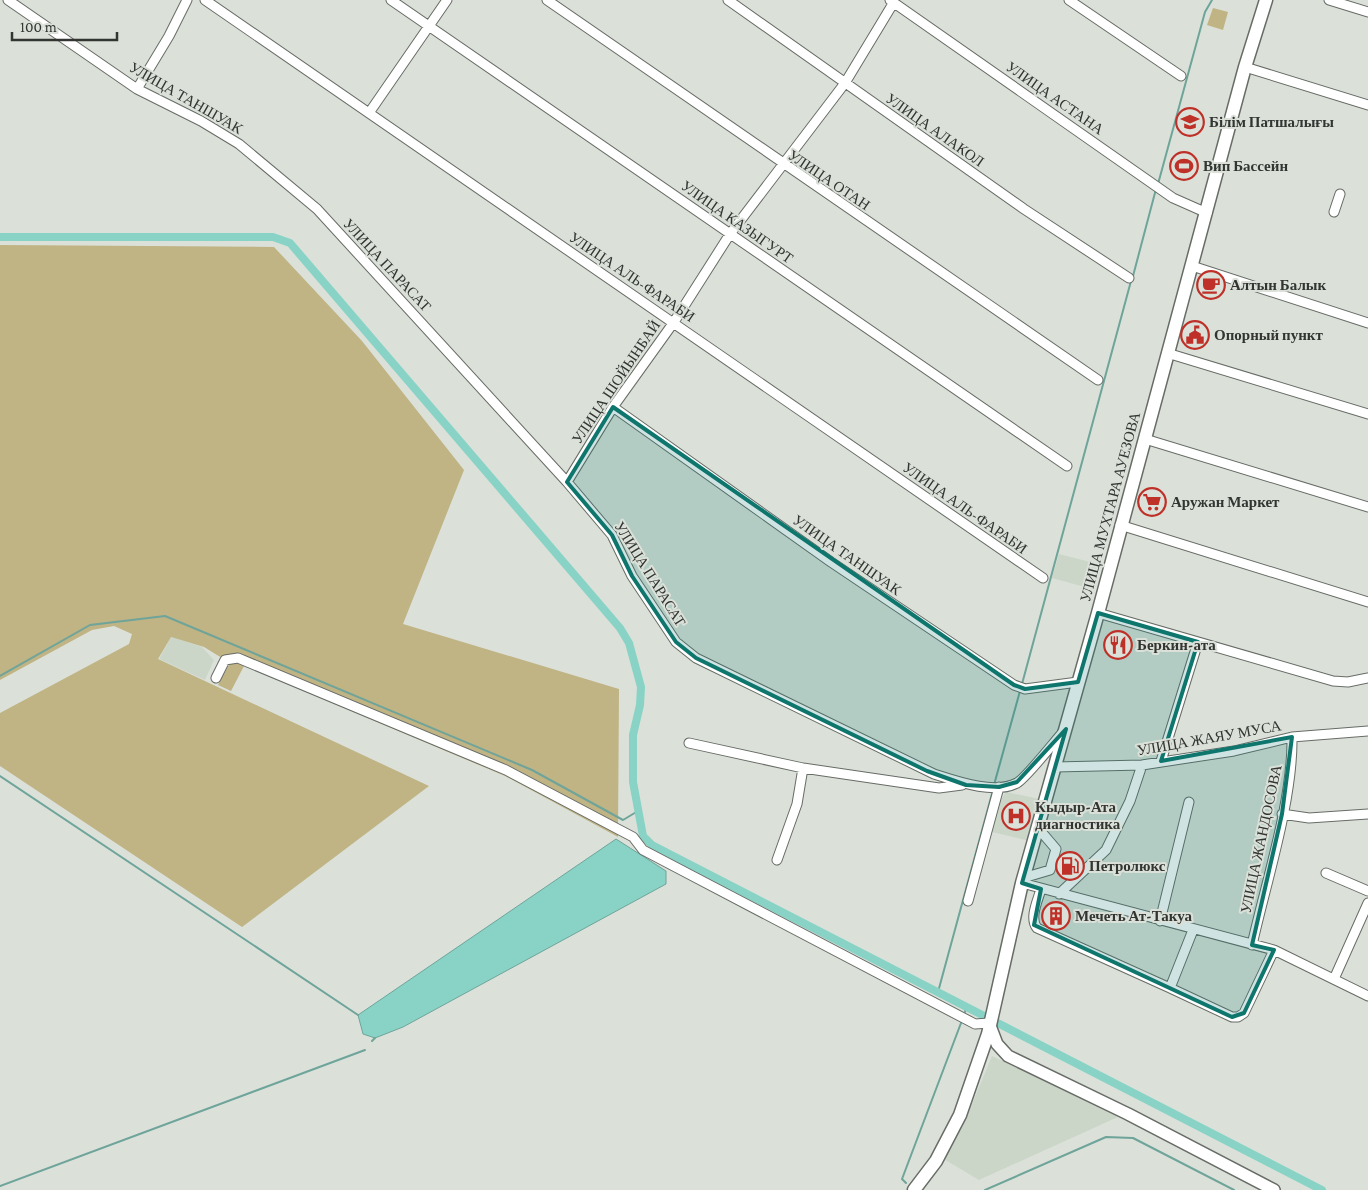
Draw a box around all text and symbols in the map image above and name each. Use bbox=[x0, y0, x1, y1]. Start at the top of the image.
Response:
scale bar bbox=[12, 10, 118, 42]
text: 100 m bbox=[20, 19, 57, 35]
street label: УЛИЦА АСТАНА bbox=[1003, 58, 1107, 138]
street label: УЛИЦА ТАНШУАК bbox=[126, 59, 246, 137]
street label: УЛИЦА АЛАКОЛ bbox=[883, 90, 987, 170]
school or university icon: Білім Патшалығы bbox=[1175, 107, 1205, 137]
place label: Білім Патшалығы bbox=[1209, 114, 1334, 130]
street label: УЛИЦА ОТАН bbox=[785, 147, 873, 213]
sports icon: Вип Бассейн bbox=[1169, 151, 1199, 181]
place label: Вип Бассейн bbox=[1203, 158, 1288, 174]
street label: УЛИЦА КАЗЫГУРТ bbox=[678, 177, 796, 267]
street label: УЛИЦА ПАРАСАТ bbox=[340, 215, 434, 315]
street label: УЛИЦА АЛЬ-ФАРАБИ bbox=[566, 229, 698, 325]
cafe icon: Алтын Балык bbox=[1196, 270, 1226, 300]
place label: Алтын Балык bbox=[1230, 277, 1327, 293]
street label: УЛИЦА ШОЙЫНБАЙ bbox=[569, 317, 663, 447]
public building icon: Опорный пункт bbox=[1180, 320, 1210, 350]
place label: Опорный пункт bbox=[1214, 327, 1323, 343]
street label: УЛИЦА МУХТАРА АУЕЗОВА bbox=[1077, 410, 1143, 604]
street label: УЛИЦА АЛЬ-ФАРАБИ bbox=[900, 459, 1030, 557]
supermarket icon: Аружан Маркет bbox=[1137, 487, 1167, 517]
place label: Аружан Маркет bbox=[1171, 494, 1280, 510]
street label: УЛИЦА ТАНШУАК bbox=[790, 512, 905, 599]
street label: УЛИЦА ПАРАСАТ bbox=[611, 519, 689, 629]
restaurant icon: Беркин-ата bbox=[1103, 630, 1133, 660]
place label: Беркин-ата bbox=[1137, 637, 1216, 653]
street label: УЛИЦА ЖАЯУ МУСА bbox=[1136, 717, 1283, 759]
street label: УЛИЦА ЖАНДОСОВА bbox=[1237, 763, 1285, 915]
place label: Кыдыр-Ата диагностика bbox=[1035, 799, 1121, 832]
hospital icon: Кыдыр-Ата диагностика bbox=[1001, 801, 1031, 831]
fuel station icon: Петролюкс bbox=[1055, 851, 1085, 881]
place label: Петролюкс bbox=[1089, 858, 1166, 874]
building icon: Мечеть Ат-Такуа bbox=[1041, 901, 1071, 931]
place label: Мечеть Ат-Такуа bbox=[1075, 908, 1193, 924]

